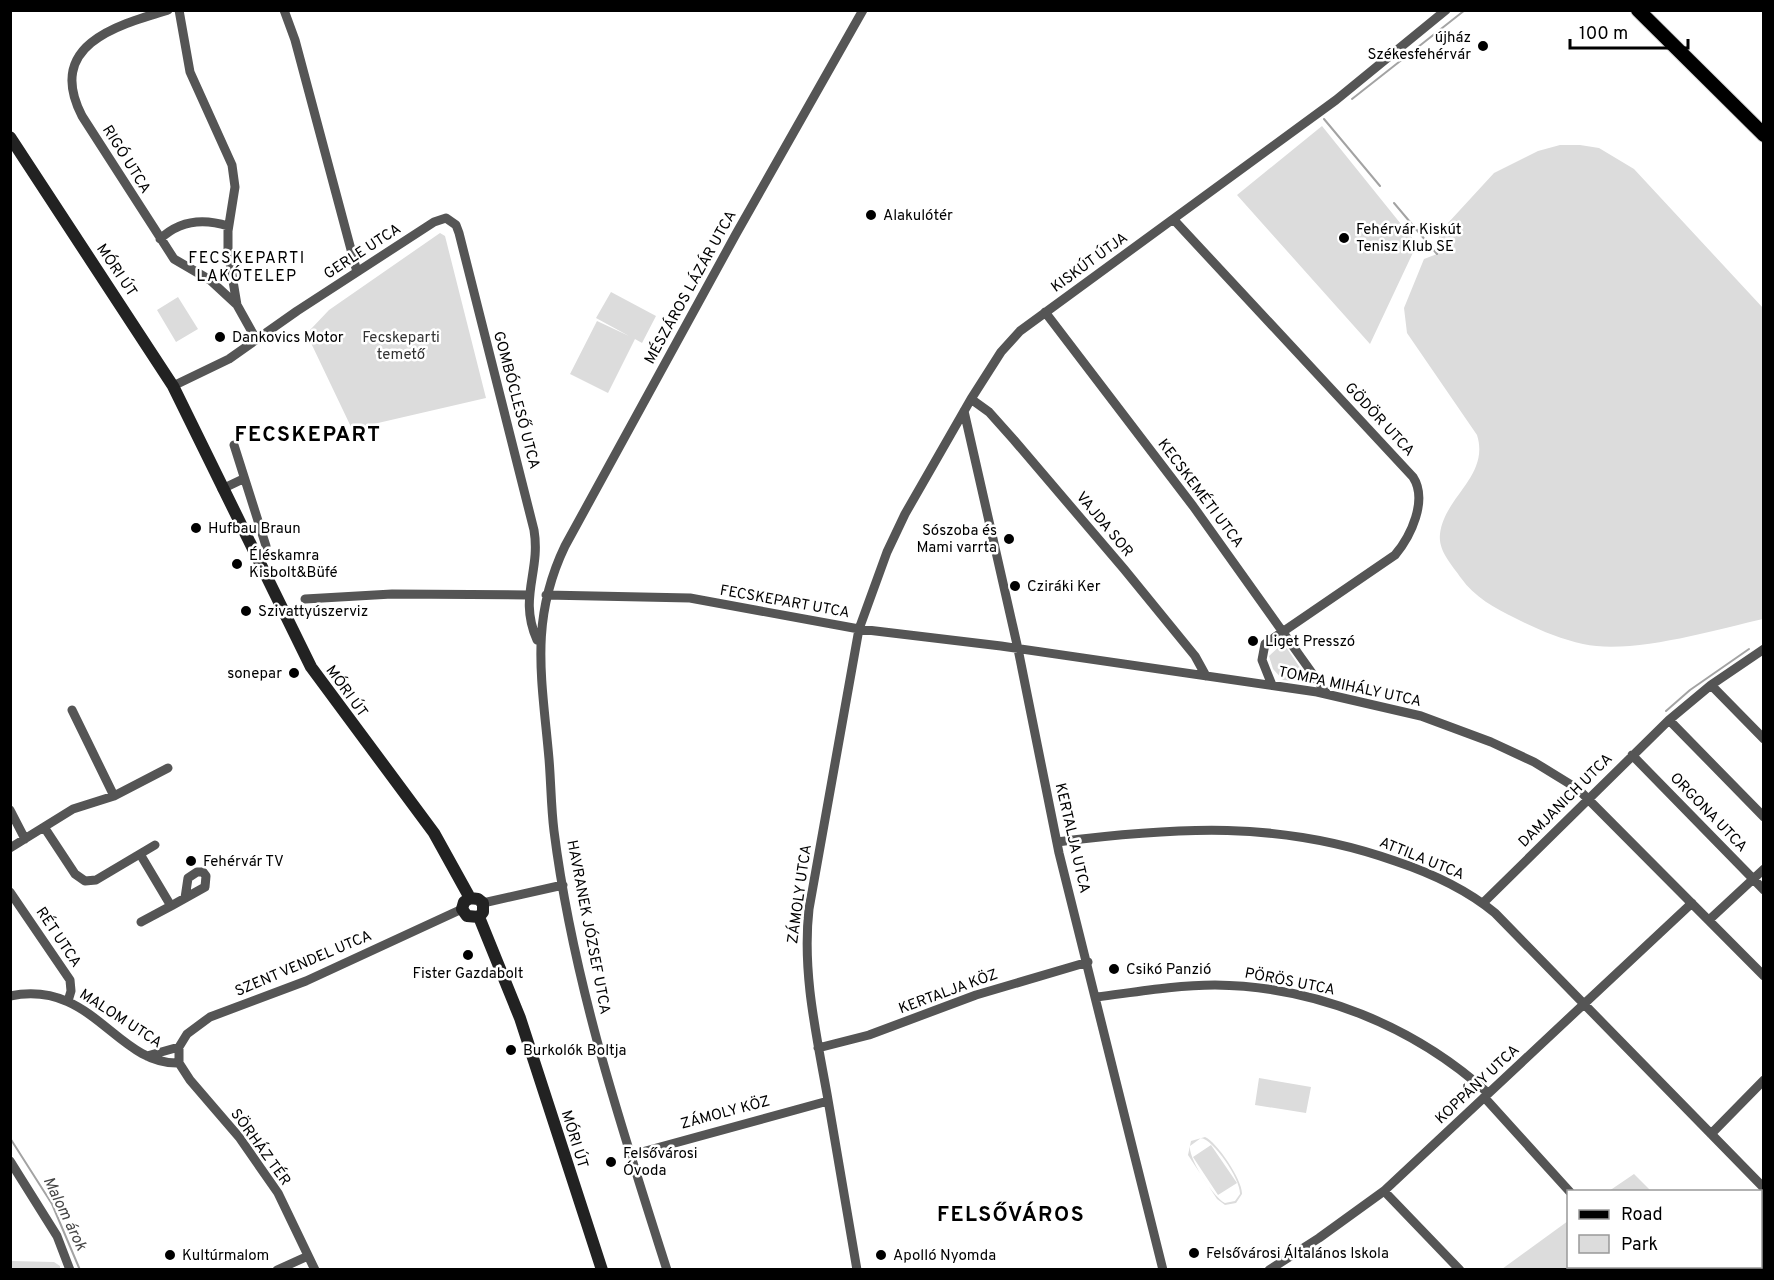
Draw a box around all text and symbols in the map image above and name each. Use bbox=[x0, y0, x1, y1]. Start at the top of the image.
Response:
scale bar bbox=[1570, 12, 1688, 50]
text: 100 m bbox=[1579, 23, 1628, 46]
place label: újház Székesfehérvár bbox=[1367, 29, 1471, 65]
marker: újház Székesfehérvár bbox=[1476, 39, 1490, 53]
street label: RIGÓ UTCA bbox=[97, 121, 156, 198]
street label: MÉSZÁROS LÁZÁR UTCA bbox=[640, 207, 742, 368]
place label: Alakulótér bbox=[883, 207, 953, 226]
marker: Alakulótér bbox=[864, 208, 878, 222]
street label: GERLE UTCA bbox=[321, 220, 405, 284]
place label: Fehérvár Kiskút Tenisz Klub SE bbox=[1356, 221, 1462, 257]
street label: KISKÚT ÚTJA bbox=[1047, 227, 1132, 297]
marker: Fehérvár Kiskút Tenisz Klub SE bbox=[1337, 231, 1351, 245]
street label: MÓRI ÚT bbox=[91, 240, 142, 301]
district label: FECSKEPARTI LAKÓTELEP bbox=[188, 249, 306, 287]
place label: Dankovics Motor bbox=[232, 329, 344, 348]
park label: Fecskeparti temető bbox=[362, 329, 440, 365]
street label: GOMBÓCLESŐ UTCA bbox=[488, 329, 545, 472]
marker: Dankovics Motor bbox=[213, 330, 227, 344]
street label: GÖDÖR UTCA bbox=[1340, 379, 1419, 461]
district label: FECSKEPART bbox=[235, 422, 381, 449]
street label: KECSKEMÉTI UTCA bbox=[1153, 435, 1248, 552]
street label: VAJDA SOR bbox=[1071, 488, 1137, 561]
place label: Hufbau Braun bbox=[208, 520, 301, 539]
marker: Hufbau Braun bbox=[189, 521, 203, 535]
place label: Sószoba és Mami varrta bbox=[917, 522, 997, 558]
marker: Sószoba és Mami varrta bbox=[1002, 532, 1016, 546]
place label: Éléskamra Kisbolt&Büfé bbox=[249, 546, 338, 583]
marker: Éléskamra Kisbolt&Büfé bbox=[230, 557, 244, 571]
place label: Cziráki Ker bbox=[1027, 578, 1101, 597]
marker: Cziráki Ker bbox=[1008, 579, 1022, 593]
street label: FECSKEPART UTCA bbox=[718, 582, 851, 623]
place label: Szivattyúszerviz bbox=[258, 603, 368, 622]
marker: Szivattyúszerviz bbox=[239, 604, 253, 618]
place label: Liget Presszó bbox=[1265, 633, 1355, 652]
marker: Liget Presszó bbox=[1246, 634, 1260, 648]
street label: MÓRI ÚT bbox=[321, 661, 373, 722]
street label: TOMPA MIHÁLY UTCA bbox=[1276, 662, 1423, 712]
place label: sonepar bbox=[227, 665, 282, 684]
marker: sonepar bbox=[287, 666, 301, 680]
street label: DAMJANICH UTCA bbox=[1515, 750, 1617, 852]
street label: ORGONA UTCA bbox=[1665, 769, 1751, 857]
street label: KERTALJA UTCA bbox=[1050, 781, 1093, 895]
street label: ATTILA UTCA bbox=[1376, 834, 1467, 885]
street label: HAVRANEK JÓZSEF UTCA bbox=[561, 838, 616, 1016]
street label: ZÁMOLY UTCA bbox=[783, 843, 817, 945]
place label: Fehérvár TV bbox=[203, 853, 284, 872]
marker: Fehérvár TV bbox=[184, 854, 198, 868]
street label: RÉT UTCA bbox=[31, 903, 86, 972]
street label: SZENT VENDEL UTCA bbox=[232, 927, 375, 1002]
marker: Fister Gazdabolt bbox=[461, 948, 475, 962]
place label: Csikó Panzió bbox=[1126, 961, 1211, 980]
marker: Csikó Panzió bbox=[1107, 962, 1121, 976]
street label: PÖRÖS UTCA bbox=[1243, 963, 1337, 1001]
place label: Fister Gazdabolt bbox=[413, 965, 523, 984]
street label: KERTALJA KÖZ bbox=[896, 965, 1001, 1019]
street label: MALOM UTCA bbox=[75, 986, 165, 1053]
street label: KOPPÁNY UTCA bbox=[1431, 1040, 1524, 1129]
place label: Burkolók Boltja bbox=[523, 1042, 626, 1061]
marker: Burkolók Boltja bbox=[504, 1043, 518, 1057]
street label: ZÁMOLY KÖZ bbox=[678, 1091, 772, 1134]
street label: SÖRHÁZ TÉR bbox=[226, 1105, 295, 1190]
street label: MÓRI ÚT bbox=[556, 1107, 593, 1171]
place label: Felsővárosi Óvoda bbox=[623, 1145, 698, 1181]
marker: Felsővárosi Óvoda bbox=[604, 1155, 618, 1169]
water label: Malom árok bbox=[38, 1174, 91, 1255]
legend bbox=[1567, 1190, 1762, 1268]
district label: FELSŐVÁROS bbox=[937, 1201, 1085, 1229]
text: Road bbox=[1621, 1204, 1663, 1227]
text: Park bbox=[1621, 1234, 1658, 1257]
place label: Felsővárosi Általános Iskola bbox=[1206, 1244, 1389, 1264]
marker: Felsővárosi Általános Iskola bbox=[1187, 1246, 1201, 1260]
place label: Kultúrmalom bbox=[182, 1247, 269, 1266]
place label: Apolló Nyomda bbox=[893, 1247, 996, 1266]
marker: Kultúrmalom bbox=[163, 1248, 177, 1262]
marker: Apolló Nyomda bbox=[874, 1248, 888, 1262]

